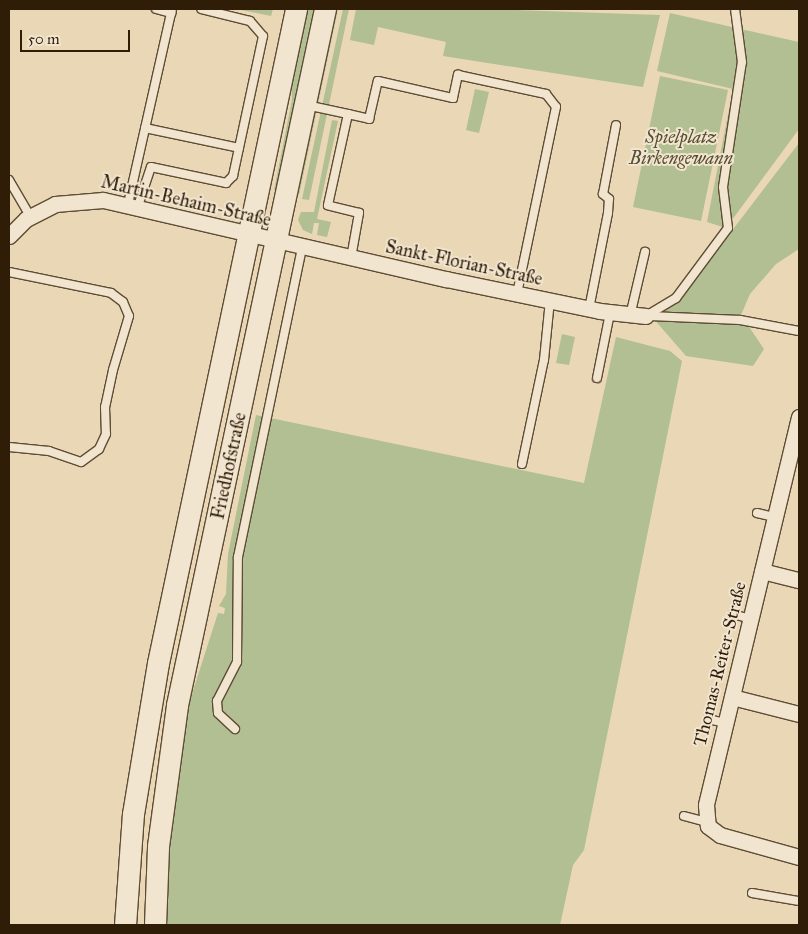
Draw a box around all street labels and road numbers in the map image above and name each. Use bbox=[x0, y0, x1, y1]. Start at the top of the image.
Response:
street label: Martin-Behaim-Straße bbox=[99, 171, 273, 231]
street label: Sankt-Florian-Straße bbox=[384, 236, 544, 290]
street label: Friedhofstraße bbox=[207, 411, 251, 521]
street label: Thomas-Reiter-Straße bbox=[689, 579, 751, 749]

